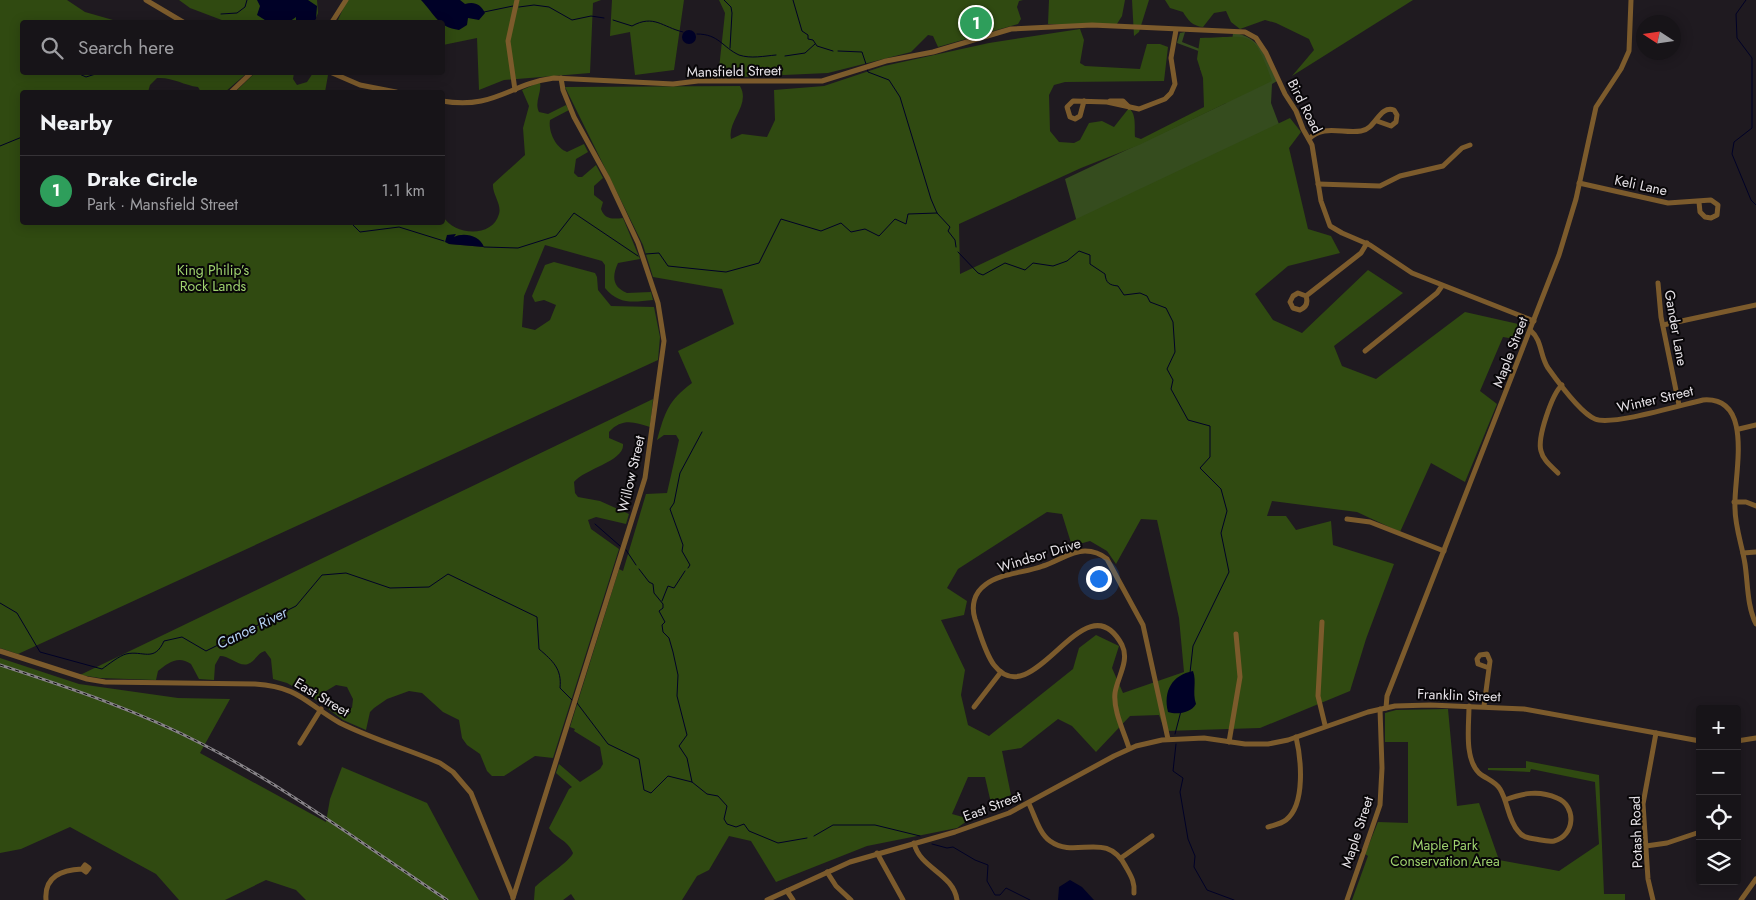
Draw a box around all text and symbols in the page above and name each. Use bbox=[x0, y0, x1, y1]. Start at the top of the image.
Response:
pin: 1 bbox=[960, 4, 992, 42]
north arrow bbox=[1636, 15, 1681, 60]
search box bbox=[20, 20, 445, 75]
icon: search bbox=[38, 34, 66, 62]
text: Search here bbox=[78, 34, 174, 61]
street label: Mansfield Street bbox=[686, 60, 782, 82]
street label: Bird Road bbox=[1283, 75, 1327, 137]
text: Nearby bbox=[40, 108, 112, 138]
text: Drake Circle bbox=[87, 166, 198, 193]
street label: Keli Lane bbox=[1613, 170, 1669, 200]
text: 1 bbox=[52, 179, 60, 202]
text: 1.1 km bbox=[381, 179, 425, 202]
text: Park · Mansfield Street bbox=[87, 193, 238, 216]
park label: King Philip’s Rock Lands bbox=[177, 260, 249, 296]
street label: Gander Lane bbox=[1659, 288, 1693, 368]
street label: Maple Street bbox=[1487, 313, 1533, 390]
street label: Winter Street bbox=[1615, 380, 1696, 417]
street label: Willow Street bbox=[612, 433, 650, 514]
street label: Windsor Drive bbox=[995, 533, 1083, 577]
your location bbox=[1086, 566, 1112, 592]
water label: Canoe River bbox=[213, 601, 292, 655]
street label: East Street bbox=[291, 673, 354, 722]
street label: Franklin Street bbox=[1417, 684, 1502, 706]
map controls bbox=[1696, 705, 1741, 885]
button: + bbox=[1696, 705, 1741, 750]
button: − bbox=[1696, 750, 1741, 795]
street label: East Street bbox=[960, 785, 1025, 826]
street label: Maple Street bbox=[1336, 793, 1378, 870]
street label: Potash Road bbox=[1625, 795, 1647, 869]
button: locate bbox=[1696, 795, 1741, 840]
park label: Maple Park Conservation Area bbox=[1390, 835, 1500, 871]
button: layers bbox=[1696, 840, 1741, 885]

